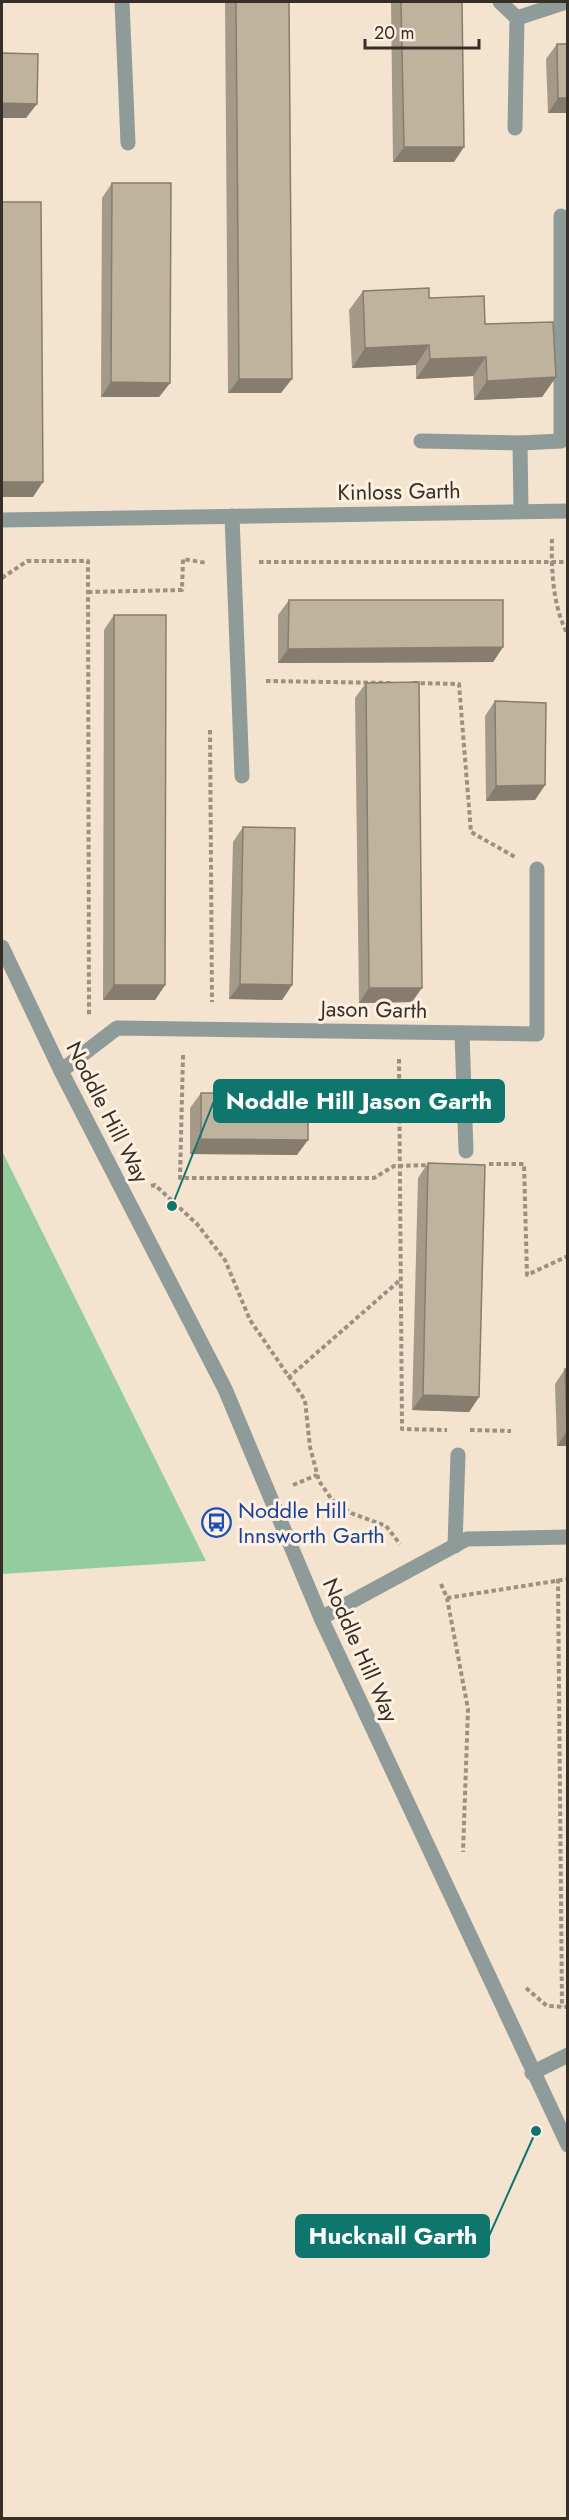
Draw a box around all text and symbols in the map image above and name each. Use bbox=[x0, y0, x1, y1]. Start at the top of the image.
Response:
scale bar bbox=[365, 12, 479, 50]
text: 20 m bbox=[374, 20, 414, 46]
street label: Kinloss Garth bbox=[337, 474, 461, 508]
street label: Jason Garth bbox=[317, 992, 428, 1026]
street label: Noddle Hill Way bbox=[59, 1036, 158, 1189]
callout: Noddle Hill Jason Garth bbox=[214, 1080, 504, 1122]
text: Noddle Hill Jason Garth bbox=[226, 1083, 492, 1118]
place label: Noddle Hill Innsworth Garth bbox=[238, 1494, 385, 1551]
bus stop icon: Noddle Hill Innsworth Garth bbox=[201, 1507, 233, 1539]
street label: Noddle Hill Way bbox=[315, 1573, 407, 1728]
callout: Hucknall Garth bbox=[296, 2215, 489, 2257]
text: Hucknall Garth bbox=[309, 2218, 477, 2253]

